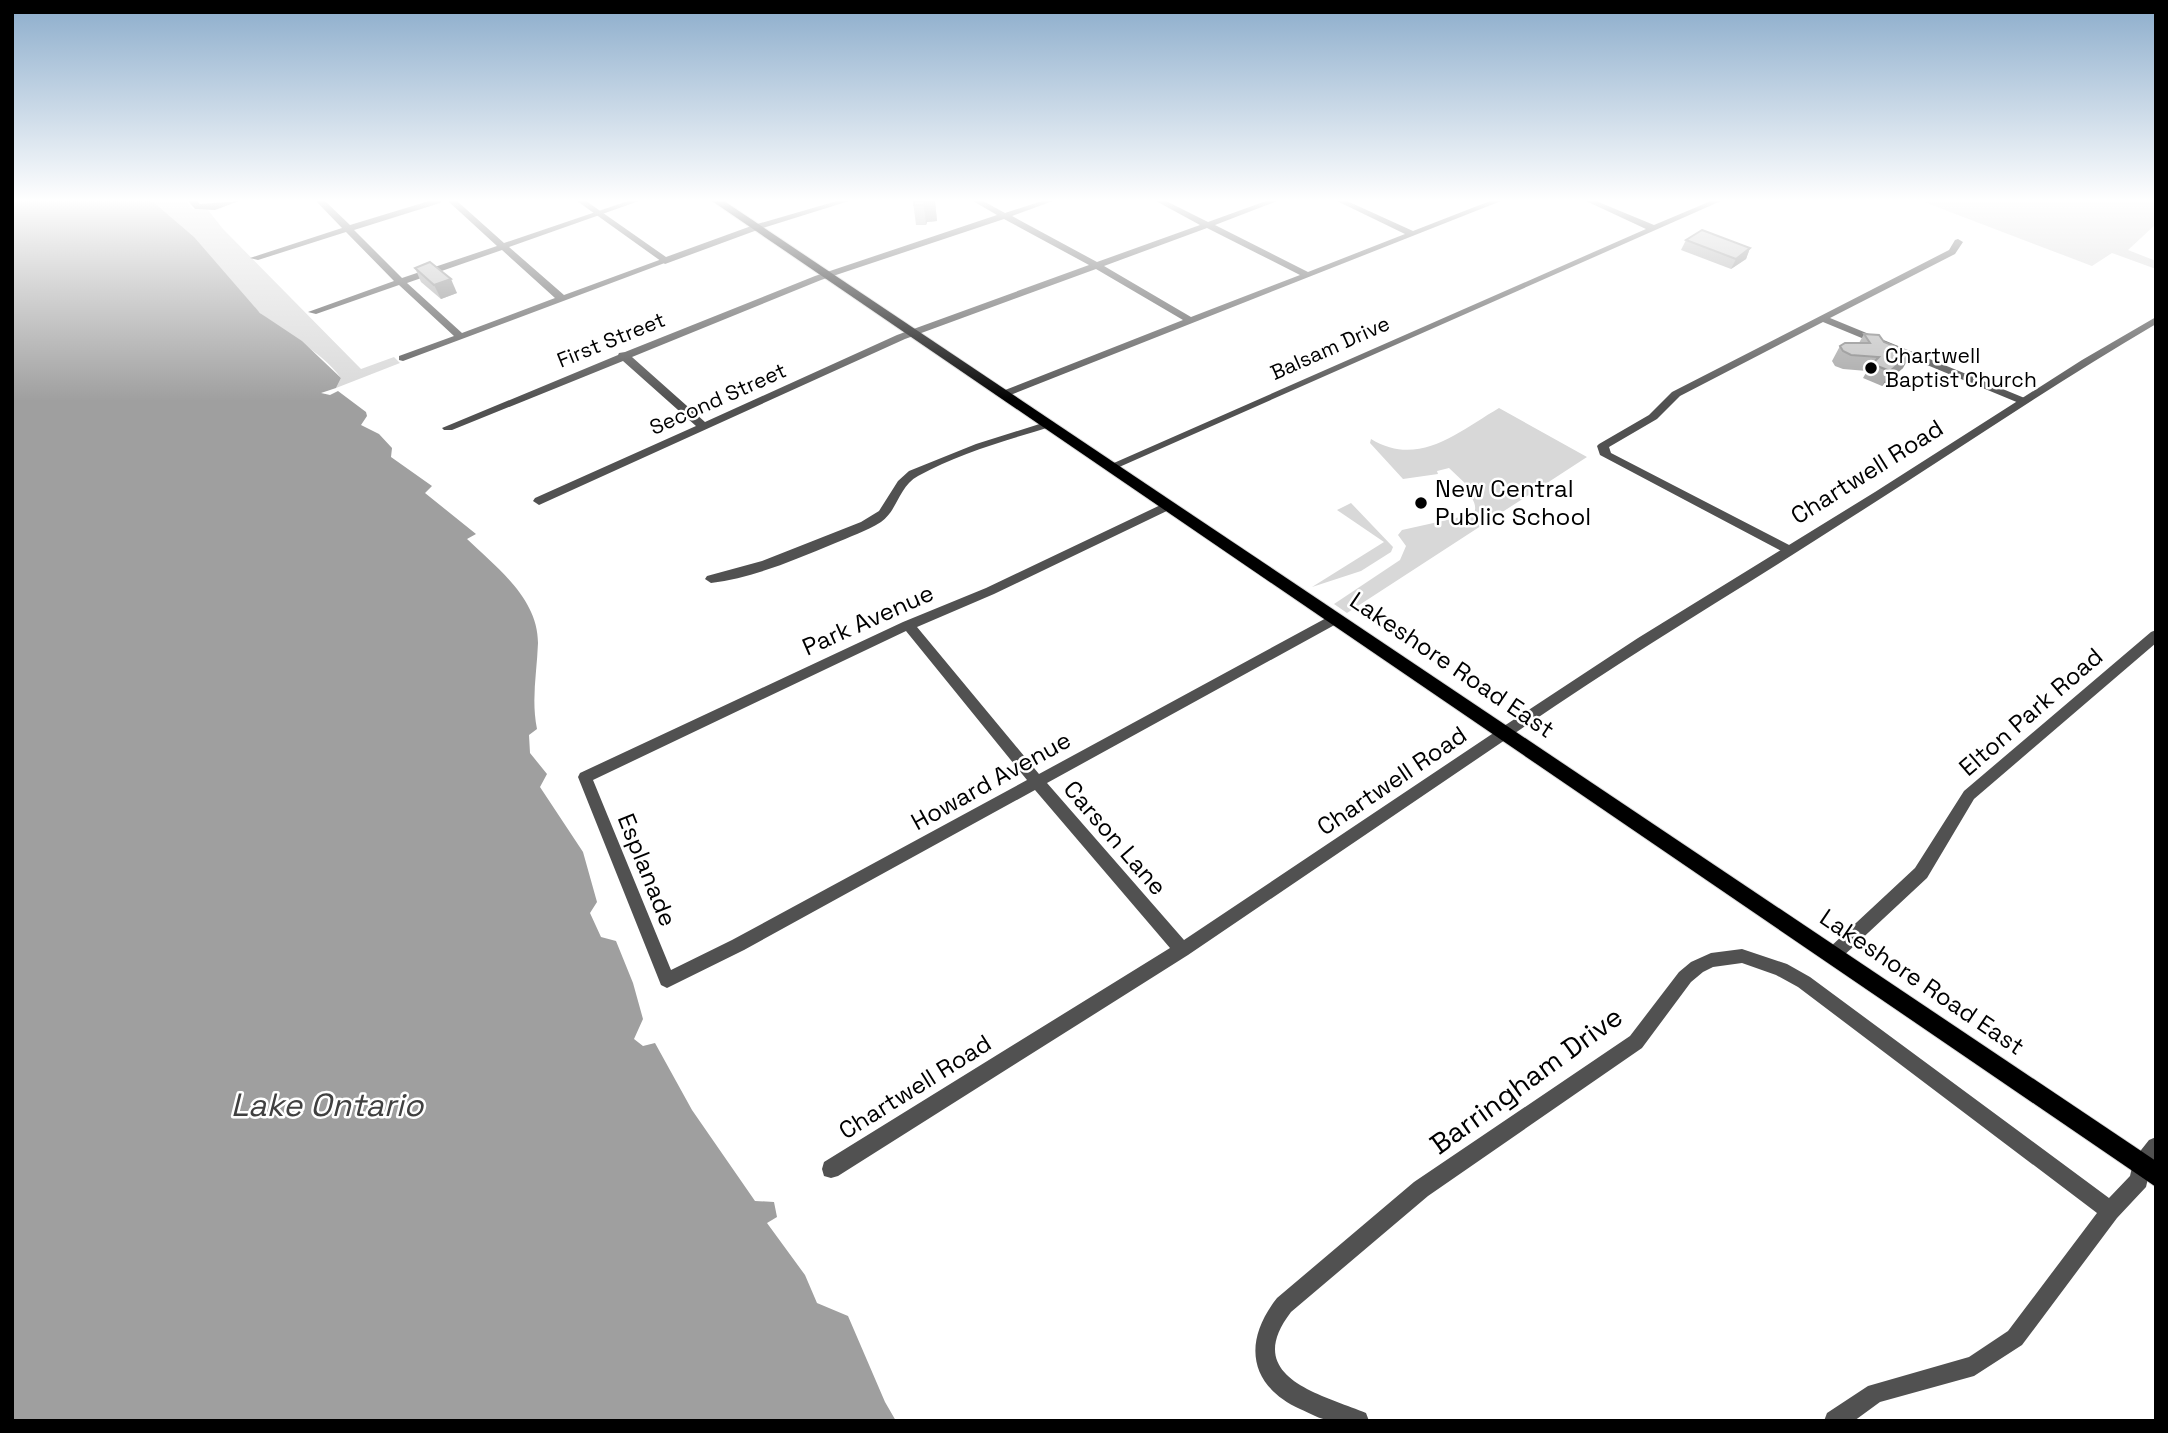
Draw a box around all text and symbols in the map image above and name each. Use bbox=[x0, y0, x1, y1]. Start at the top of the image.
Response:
street label: First Street bbox=[553, 306, 669, 373]
street label: Balsam Drive bbox=[1266, 309, 1394, 386]
place label: Chartwell Baptist Church bbox=[1885, 342, 2037, 393]
street label: Second Street bbox=[645, 356, 790, 441]
marker: Chartwell Baptist Church bbox=[1863, 360, 1879, 376]
street label: Chartwell Road bbox=[1785, 412, 1949, 531]
place label: New Central Public School bbox=[1435, 473, 1591, 532]
marker: New Central Public School bbox=[1413, 495, 1429, 511]
street label: Park Avenue bbox=[797, 577, 938, 662]
street label: Lakeshore Road East bbox=[1344, 585, 1561, 745]
street label: Elton Park Road bbox=[1952, 641, 2109, 783]
street label: Chartwell Road bbox=[1311, 719, 1473, 842]
street label: Howard Avenue bbox=[905, 724, 1076, 837]
street label: Carson Lane bbox=[1057, 774, 1174, 902]
street label: Esplanade bbox=[611, 809, 684, 931]
street label: Lakeshore Road East bbox=[1814, 902, 2031, 1062]
street label: Barringham Drive bbox=[1423, 998, 1629, 1162]
street label: Chartwell Road bbox=[833, 1027, 997, 1146]
water label: Lake Ontario bbox=[231, 1085, 425, 1125]

